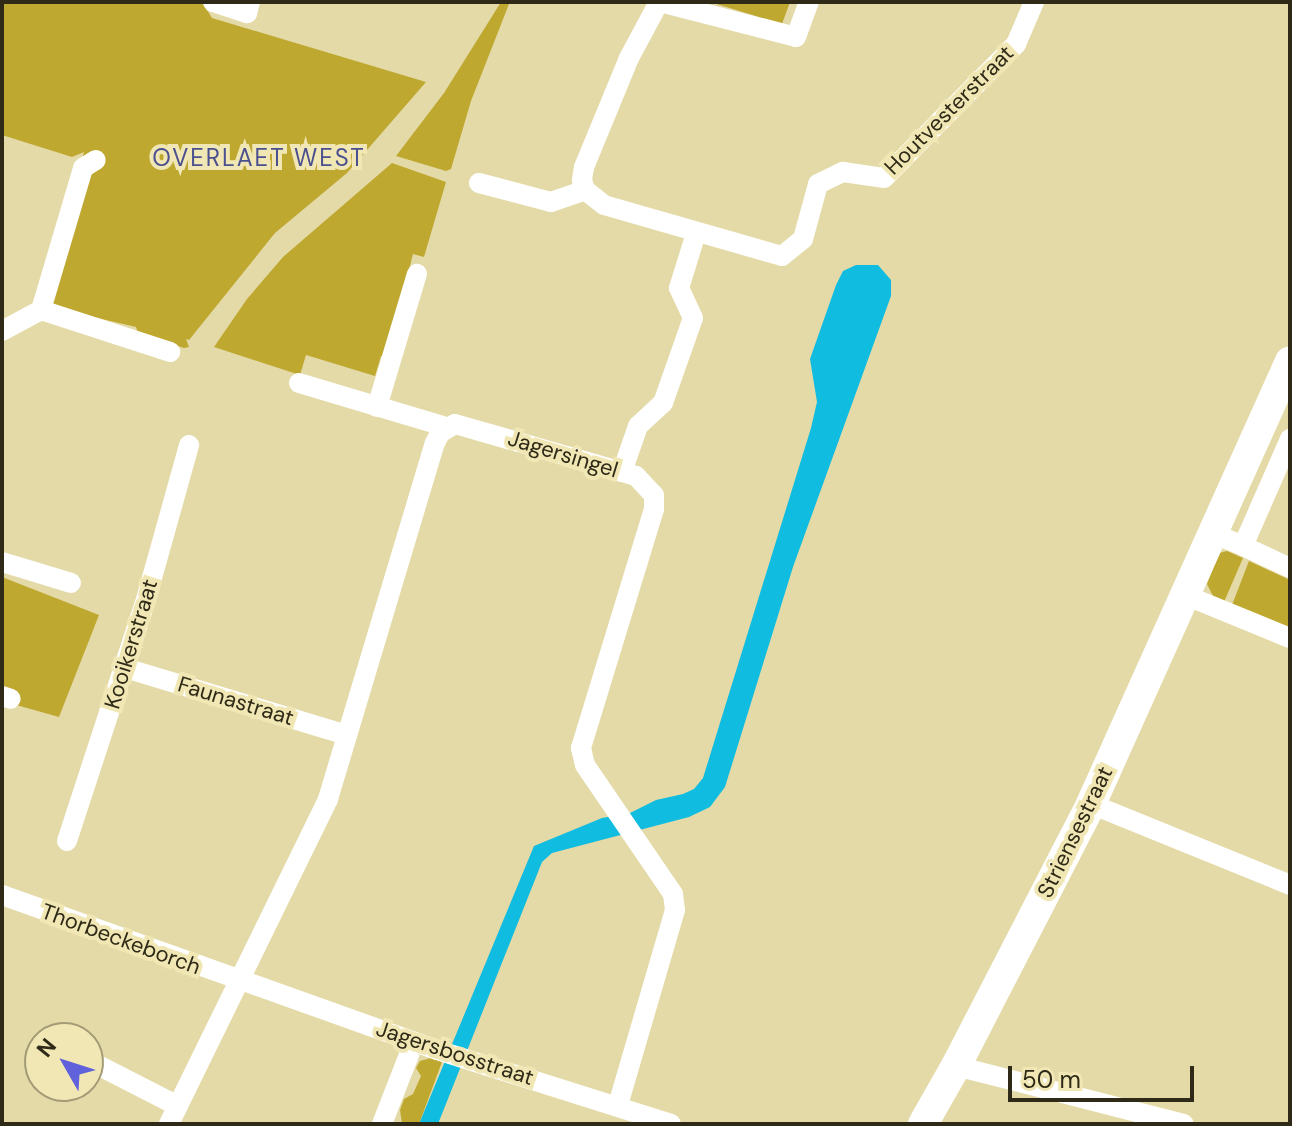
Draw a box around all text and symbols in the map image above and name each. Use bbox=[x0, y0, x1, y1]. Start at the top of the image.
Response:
street label: Houtvesterstraat bbox=[879, 40, 1019, 180]
district label: OVERLAET WEST bbox=[152, 144, 366, 172]
street label: Jagersingel bbox=[505, 425, 621, 483]
street label: Kooikerstraat bbox=[99, 576, 163, 712]
street label: Faunastraat bbox=[175, 671, 297, 731]
street label: Striensestraat bbox=[1032, 762, 1118, 902]
street label: Thorbeckeborch bbox=[38, 898, 204, 980]
street label: Jagersbosstraat bbox=[373, 1015, 537, 1091]
north arrow bbox=[24, 1022, 104, 1102]
text: N bbox=[30, 1032, 63, 1063]
scale bar bbox=[1012, 1050, 1198, 1100]
text: 50 m bbox=[1022, 1064, 1081, 1095]

